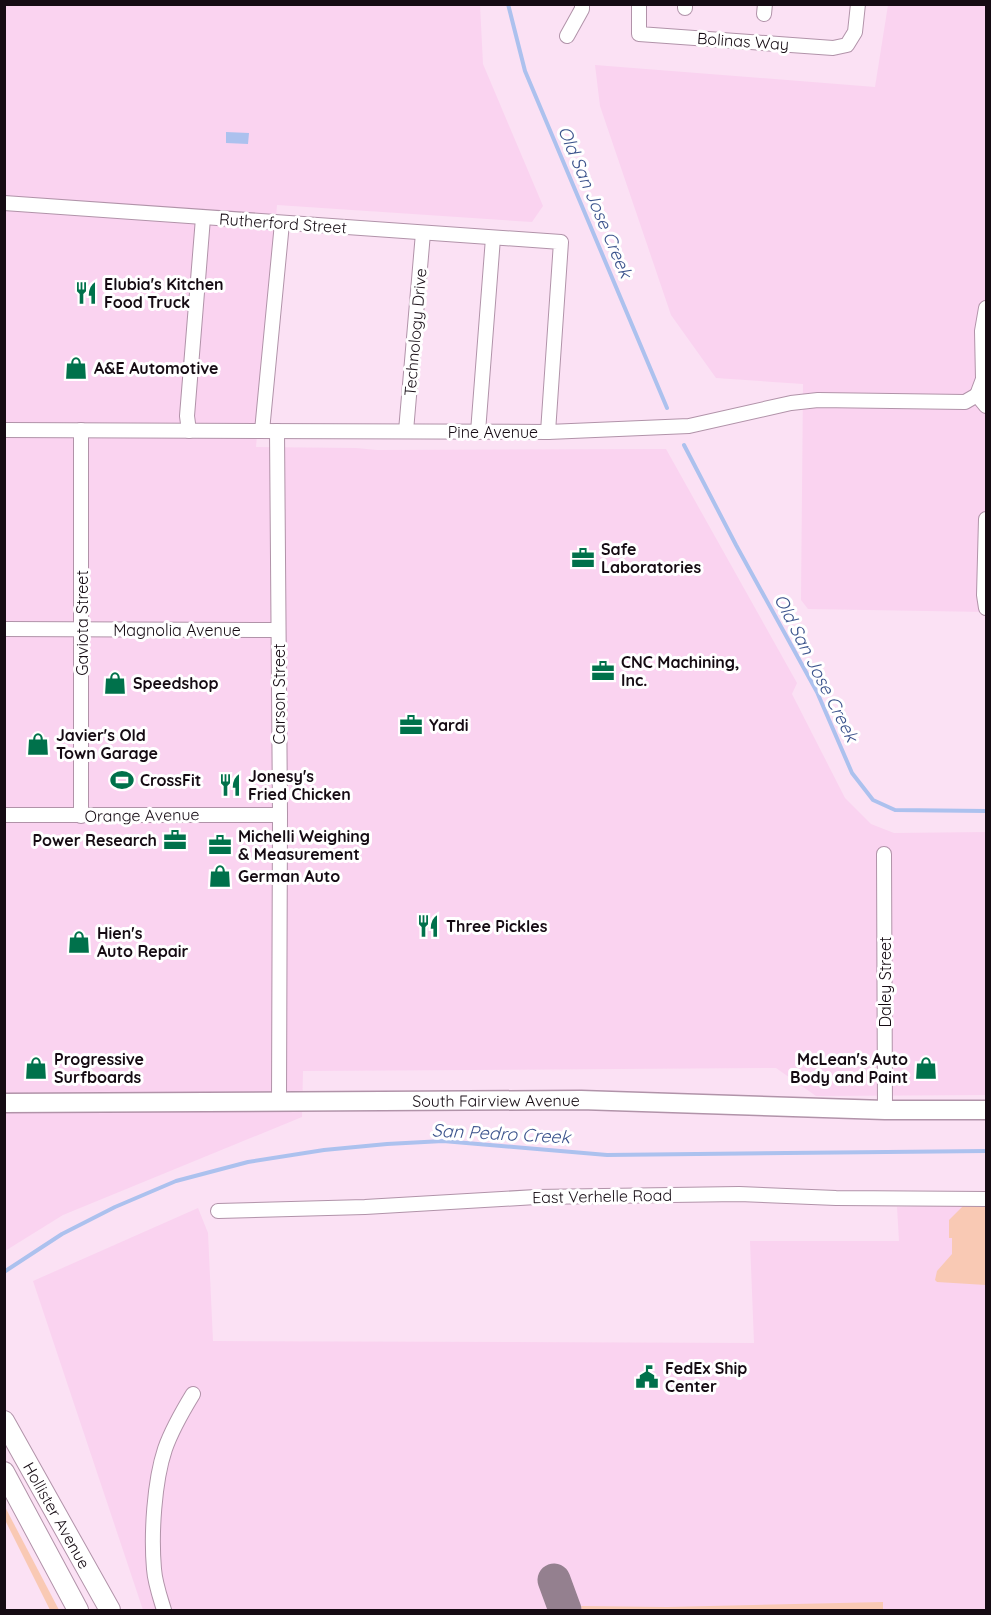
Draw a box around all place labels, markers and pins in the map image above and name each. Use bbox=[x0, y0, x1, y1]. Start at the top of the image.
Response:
place label: Elubia's Kitchen Food Truck bbox=[104, 274, 224, 312]
restaurant icon: Elubia's Kitchen Food Truck bbox=[73, 280, 99, 306]
shop icon: A&E Automotive bbox=[63, 355, 89, 381]
place label: A&E Automotive bbox=[94, 358, 219, 378]
place label: Safe Laboratories bbox=[601, 539, 701, 577]
office icon: Safe Laboratories bbox=[570, 545, 596, 571]
place label: CNC Machining, Inc. bbox=[621, 652, 739, 690]
office icon: CNC Machining, Inc. bbox=[590, 658, 616, 684]
shop icon: Speedshop bbox=[102, 670, 128, 696]
place label: Speedshop bbox=[133, 673, 219, 693]
office icon: Yardi bbox=[398, 712, 424, 738]
place label: Yardi bbox=[429, 715, 469, 735]
place label: Javier's Old Town Garage bbox=[56, 725, 158, 763]
shop icon: Javier's Old Town Garage bbox=[25, 731, 51, 757]
place label: Jonesy's Fried Chicken bbox=[248, 766, 351, 804]
sports icon: CrossFit bbox=[109, 767, 135, 793]
place label: CrossFit bbox=[140, 770, 201, 790]
restaurant icon: Jonesy's Fried Chicken bbox=[217, 772, 243, 798]
place label: Michelli Weighing & Measurement bbox=[238, 826, 370, 864]
office icon: Power Research bbox=[162, 827, 188, 853]
place label: Power Research bbox=[32, 830, 157, 850]
office icon: Michelli Weighing & Measurement bbox=[207, 832, 233, 858]
shop icon: German Auto bbox=[207, 863, 233, 889]
place label: German Auto bbox=[238, 866, 340, 886]
restaurant icon: Three Pickles bbox=[415, 913, 441, 939]
place label: Three Pickles bbox=[446, 916, 548, 936]
place label: Hien's Auto Repair bbox=[97, 923, 189, 961]
shop icon: Hien's Auto Repair bbox=[66, 929, 92, 955]
place label: Progressive Surfboards bbox=[54, 1049, 144, 1087]
place label: McLean's Auto Body and Paint bbox=[790, 1049, 908, 1087]
shop icon: Progressive Surfboards bbox=[23, 1055, 49, 1081]
shop icon: McLean's Auto Body and Paint bbox=[913, 1055, 939, 1081]
place label: FedEx Ship Center bbox=[665, 1358, 747, 1396]
public building icon: FedEx Ship Center bbox=[634, 1364, 660, 1390]

